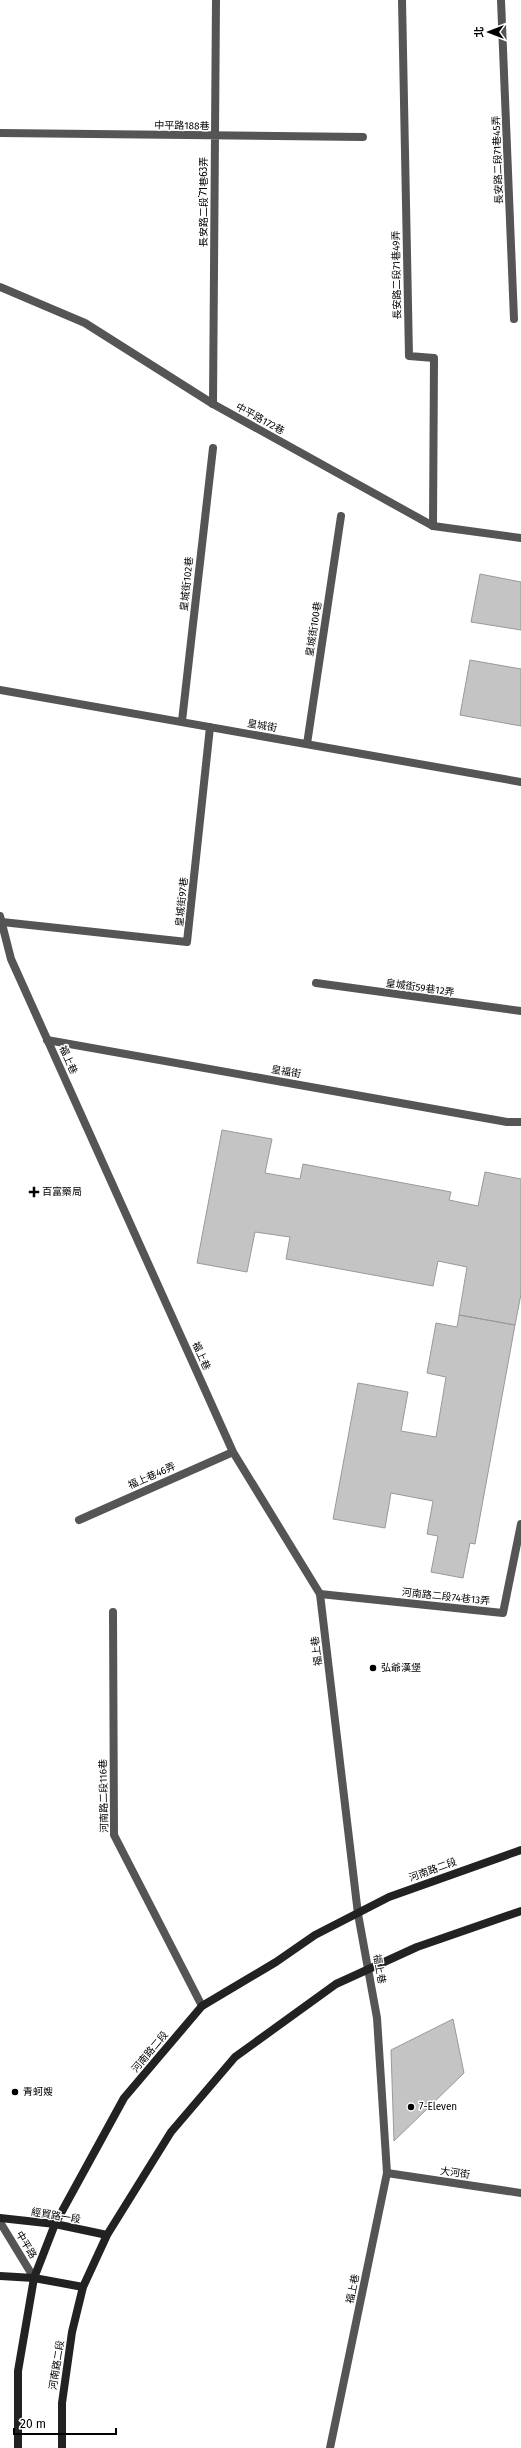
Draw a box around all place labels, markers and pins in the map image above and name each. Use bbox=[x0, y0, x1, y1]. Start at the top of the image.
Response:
place label: 百富藥局 bbox=[42, 1186, 82, 1198]
marker: 百富藥局 bbox=[29, 1187, 39, 1197]
place label: 弘爺漢堡 bbox=[381, 1662, 421, 1674]
marker: 弘爺漢堡 bbox=[368, 1663, 378, 1673]
place label: 青蚵嫂 bbox=[23, 2086, 53, 2098]
marker: 青蚵嫂 bbox=[10, 2087, 20, 2097]
place label: 7-Eleven bbox=[419, 2101, 457, 2113]
marker: 7-Eleven bbox=[406, 2102, 416, 2112]

